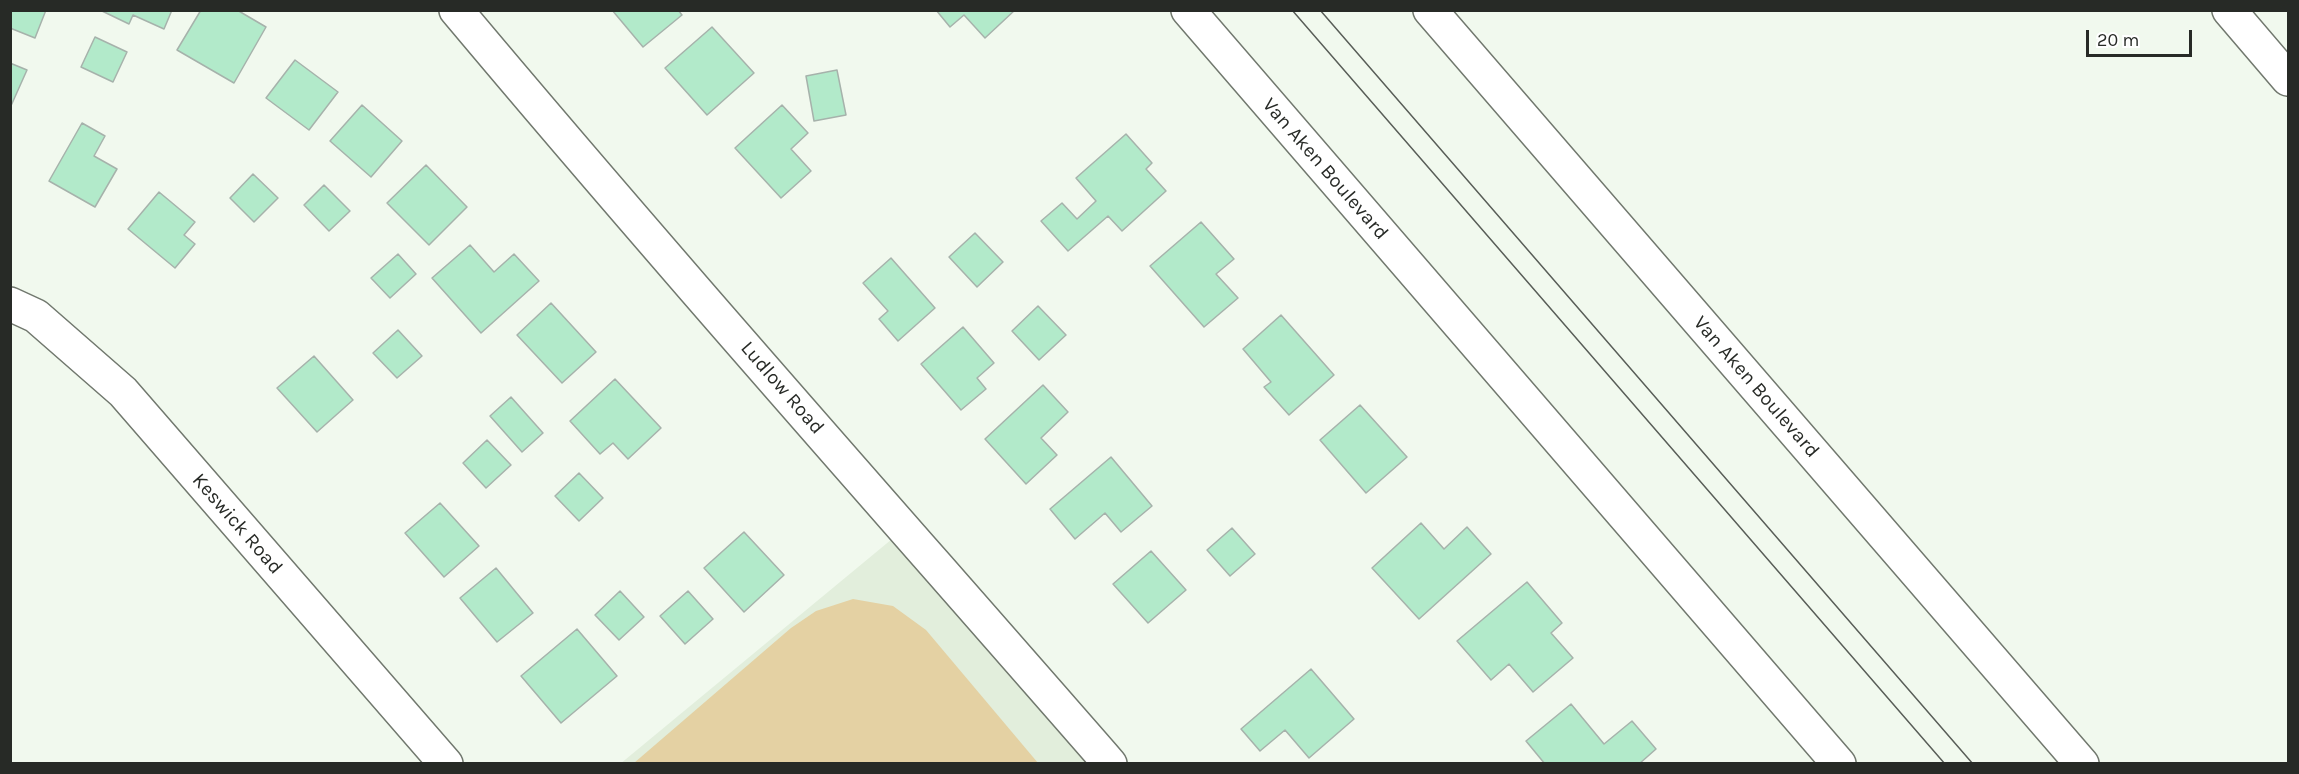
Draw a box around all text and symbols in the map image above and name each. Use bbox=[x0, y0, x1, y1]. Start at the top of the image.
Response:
scale bar bbox=[2089, 18, 2196, 56]
text: 20 m bbox=[2097, 29, 2139, 51]
street label: Van Aken Boulevard bbox=[1257, 93, 1393, 245]
street label: Van Aken Boulevard bbox=[1688, 311, 1824, 463]
street label: Ludlow Road bbox=[735, 337, 829, 439]
street label: Keswick Road bbox=[187, 469, 287, 579]

